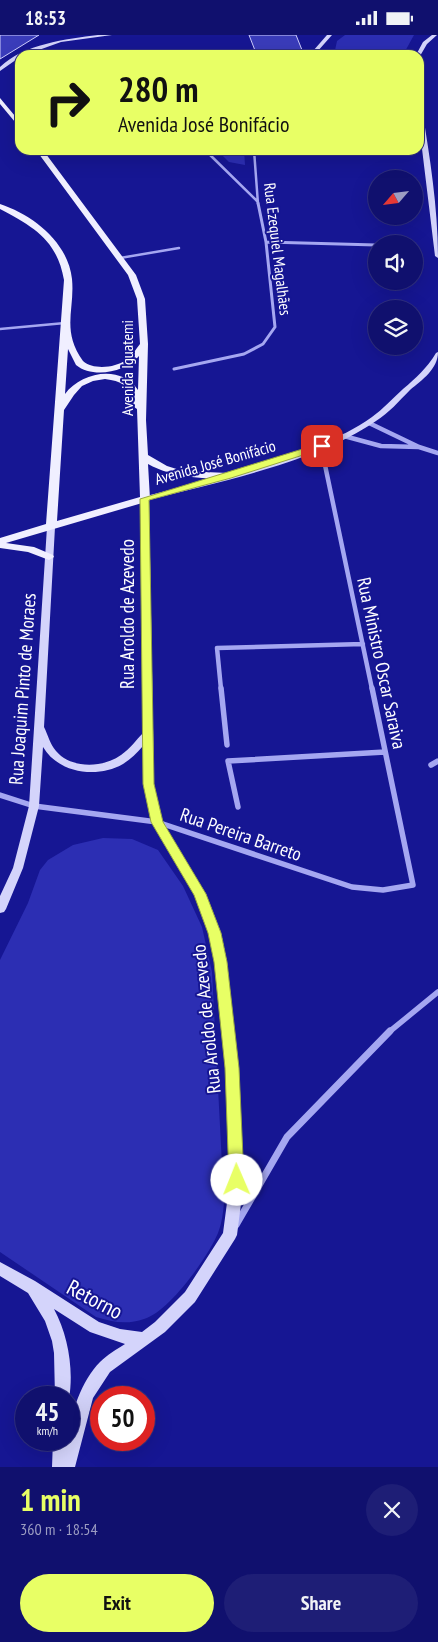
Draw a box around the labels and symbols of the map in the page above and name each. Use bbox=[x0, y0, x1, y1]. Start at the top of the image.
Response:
north arrow bbox=[368, 170, 422, 225]
street label: Rua Ezequiel Magalhães bbox=[260, 182, 296, 316]
street label: Avenida Iguatemi bbox=[117, 320, 137, 416]
pin bbox=[301, 425, 343, 467]
street label: Avenida José Bonifácio bbox=[152, 435, 278, 489]
street label: Rua Aroldo de Azevedo bbox=[115, 539, 139, 689]
street label: Rua Ministro Oscar Saraiva bbox=[352, 575, 412, 751]
street label: Rua Joaquim Pinto de Moraes bbox=[3, 592, 41, 786]
street label: Rua Pereira Barreto bbox=[177, 802, 305, 866]
street label: Rua Aroldo de Azevedo bbox=[186, 943, 226, 1095]
position arrow bbox=[210, 1153, 262, 1205]
street label: Retorno bbox=[62, 1273, 128, 1325]
speed limit sign: 50 bbox=[90, 1386, 155, 1451]

